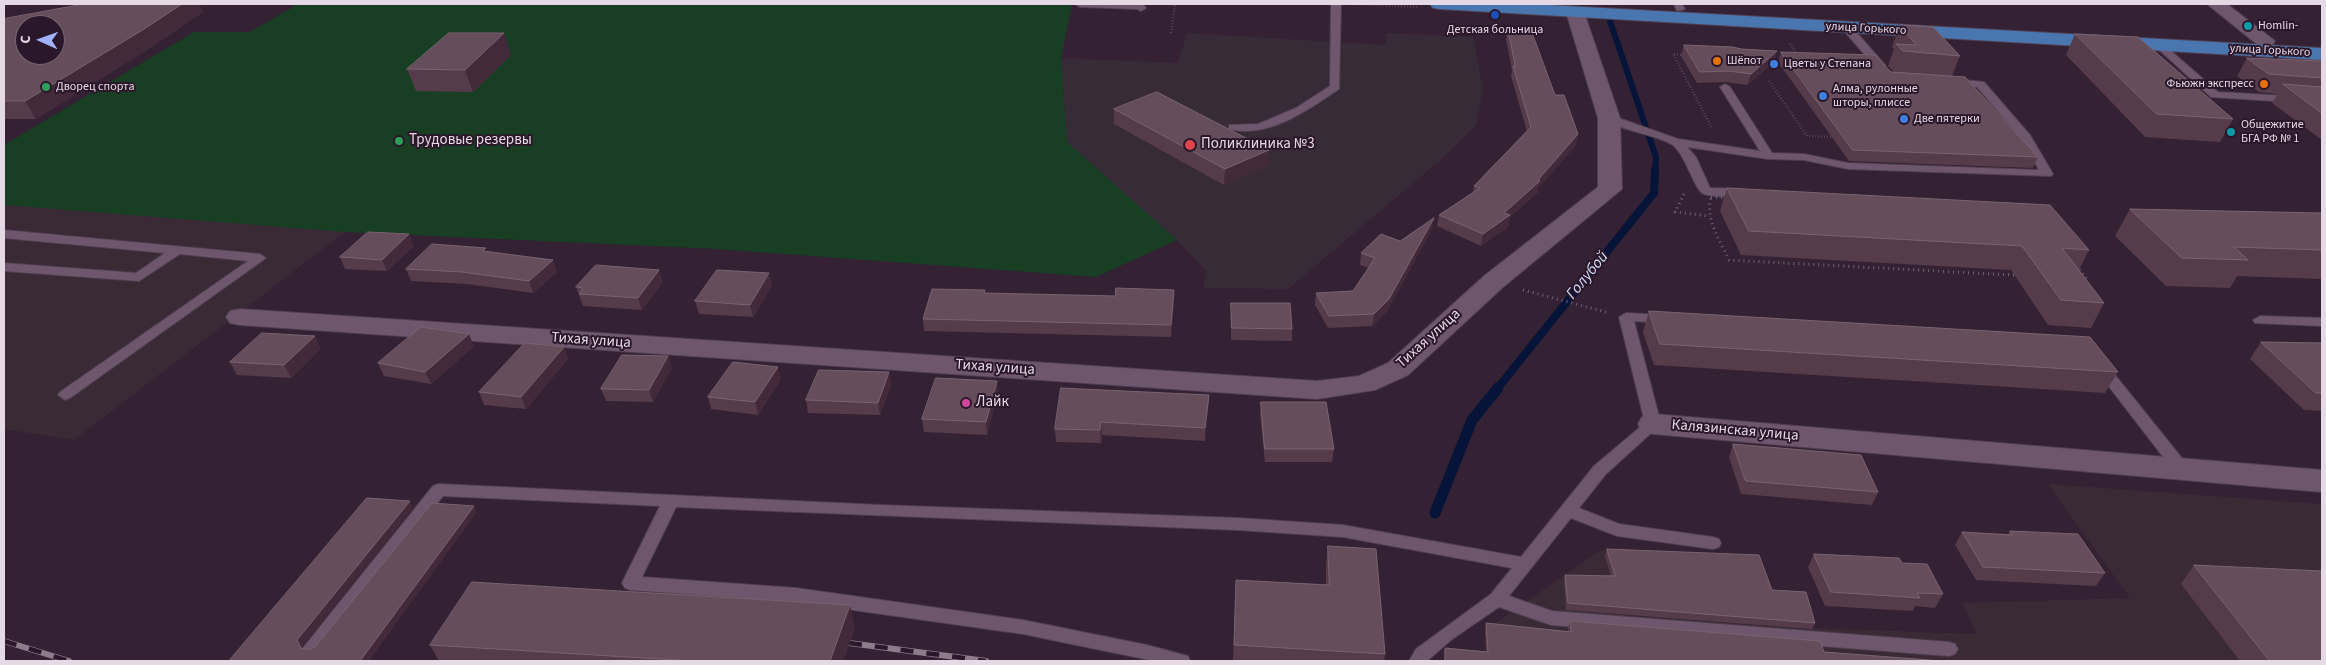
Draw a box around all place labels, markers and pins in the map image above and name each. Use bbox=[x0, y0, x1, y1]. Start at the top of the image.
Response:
marker: Детская больница bbox=[1489, 9, 1501, 21]
place label: Homlin- bbox=[2258, 19, 2299, 33]
marker: Homlin- bbox=[2242, 20, 2254, 32]
place label: Детская больница bbox=[1447, 23, 1543, 37]
place label: Шёпот bbox=[1727, 54, 1762, 68]
marker: Шёпот bbox=[1711, 55, 1723, 67]
place label: Цветы у Степана bbox=[1784, 57, 1871, 71]
marker: Цветы у Степана bbox=[1768, 58, 1780, 70]
place label: Фьюжн экспресс bbox=[2166, 77, 2254, 91]
marker: Фьюжн экспресс bbox=[2258, 78, 2270, 90]
place label: Дворец спорта bbox=[56, 80, 134, 94]
marker: Дворец спорта bbox=[40, 81, 52, 93]
place label: Алма, рулонные шторы, плиссе bbox=[1833, 82, 1918, 110]
marker: Алма, рулонные шторы, плиссе bbox=[1817, 90, 1829, 102]
place label: Две пятерки bbox=[1914, 112, 1980, 126]
marker: Две пятерки bbox=[1898, 113, 1910, 125]
place label: Общежитие БГА РФ № 1 bbox=[2241, 118, 2304, 146]
marker: Общежитие БГА РФ № 1 bbox=[2225, 126, 2237, 138]
place label: Трудовые резервы bbox=[409, 132, 532, 150]
marker: Трудовые резервы bbox=[393, 135, 405, 147]
place label: Поликлиника №3 bbox=[1201, 136, 1315, 154]
marker: Поликлиника №3 bbox=[1183, 138, 1197, 152]
place label: Лайк bbox=[976, 394, 1009, 412]
marker: Лайк bbox=[960, 397, 972, 409]

